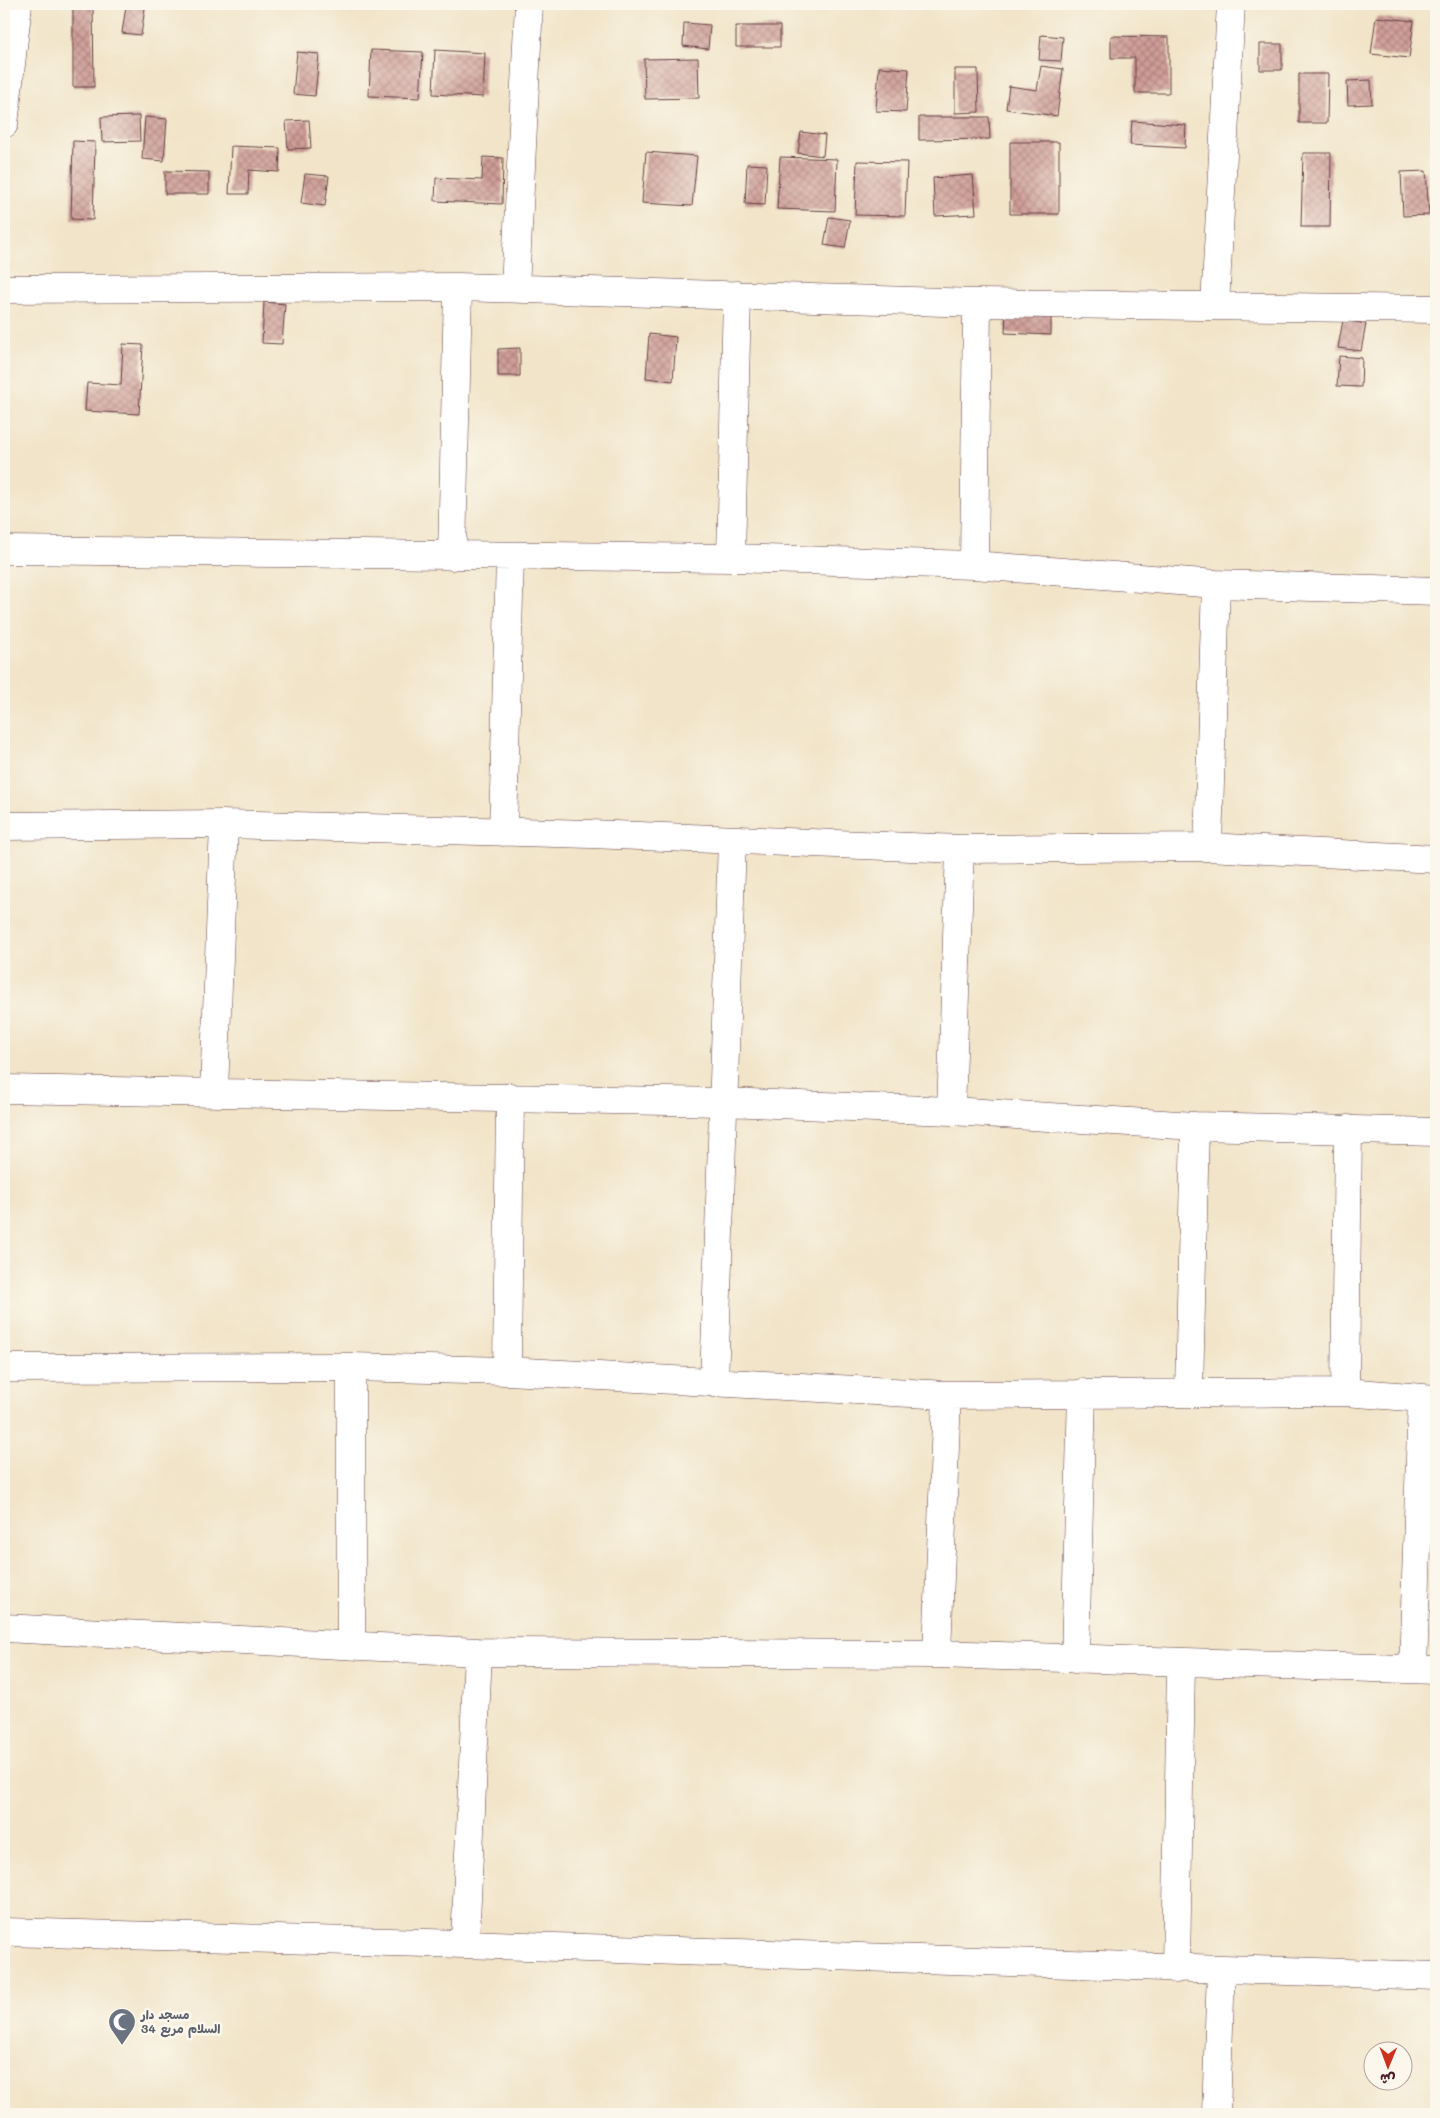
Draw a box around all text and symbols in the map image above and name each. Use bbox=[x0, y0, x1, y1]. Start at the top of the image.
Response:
place label: مسجد دار السلام مربع 34 bbox=[140, 2006, 220, 2038]
mosque icon: مسجد دار السلام مربع 34 bbox=[107, 2007, 137, 2046]
north arrow bbox=[1362, 2040, 1412, 2090]
text: ش bbox=[1380, 2070, 1396, 2089]

